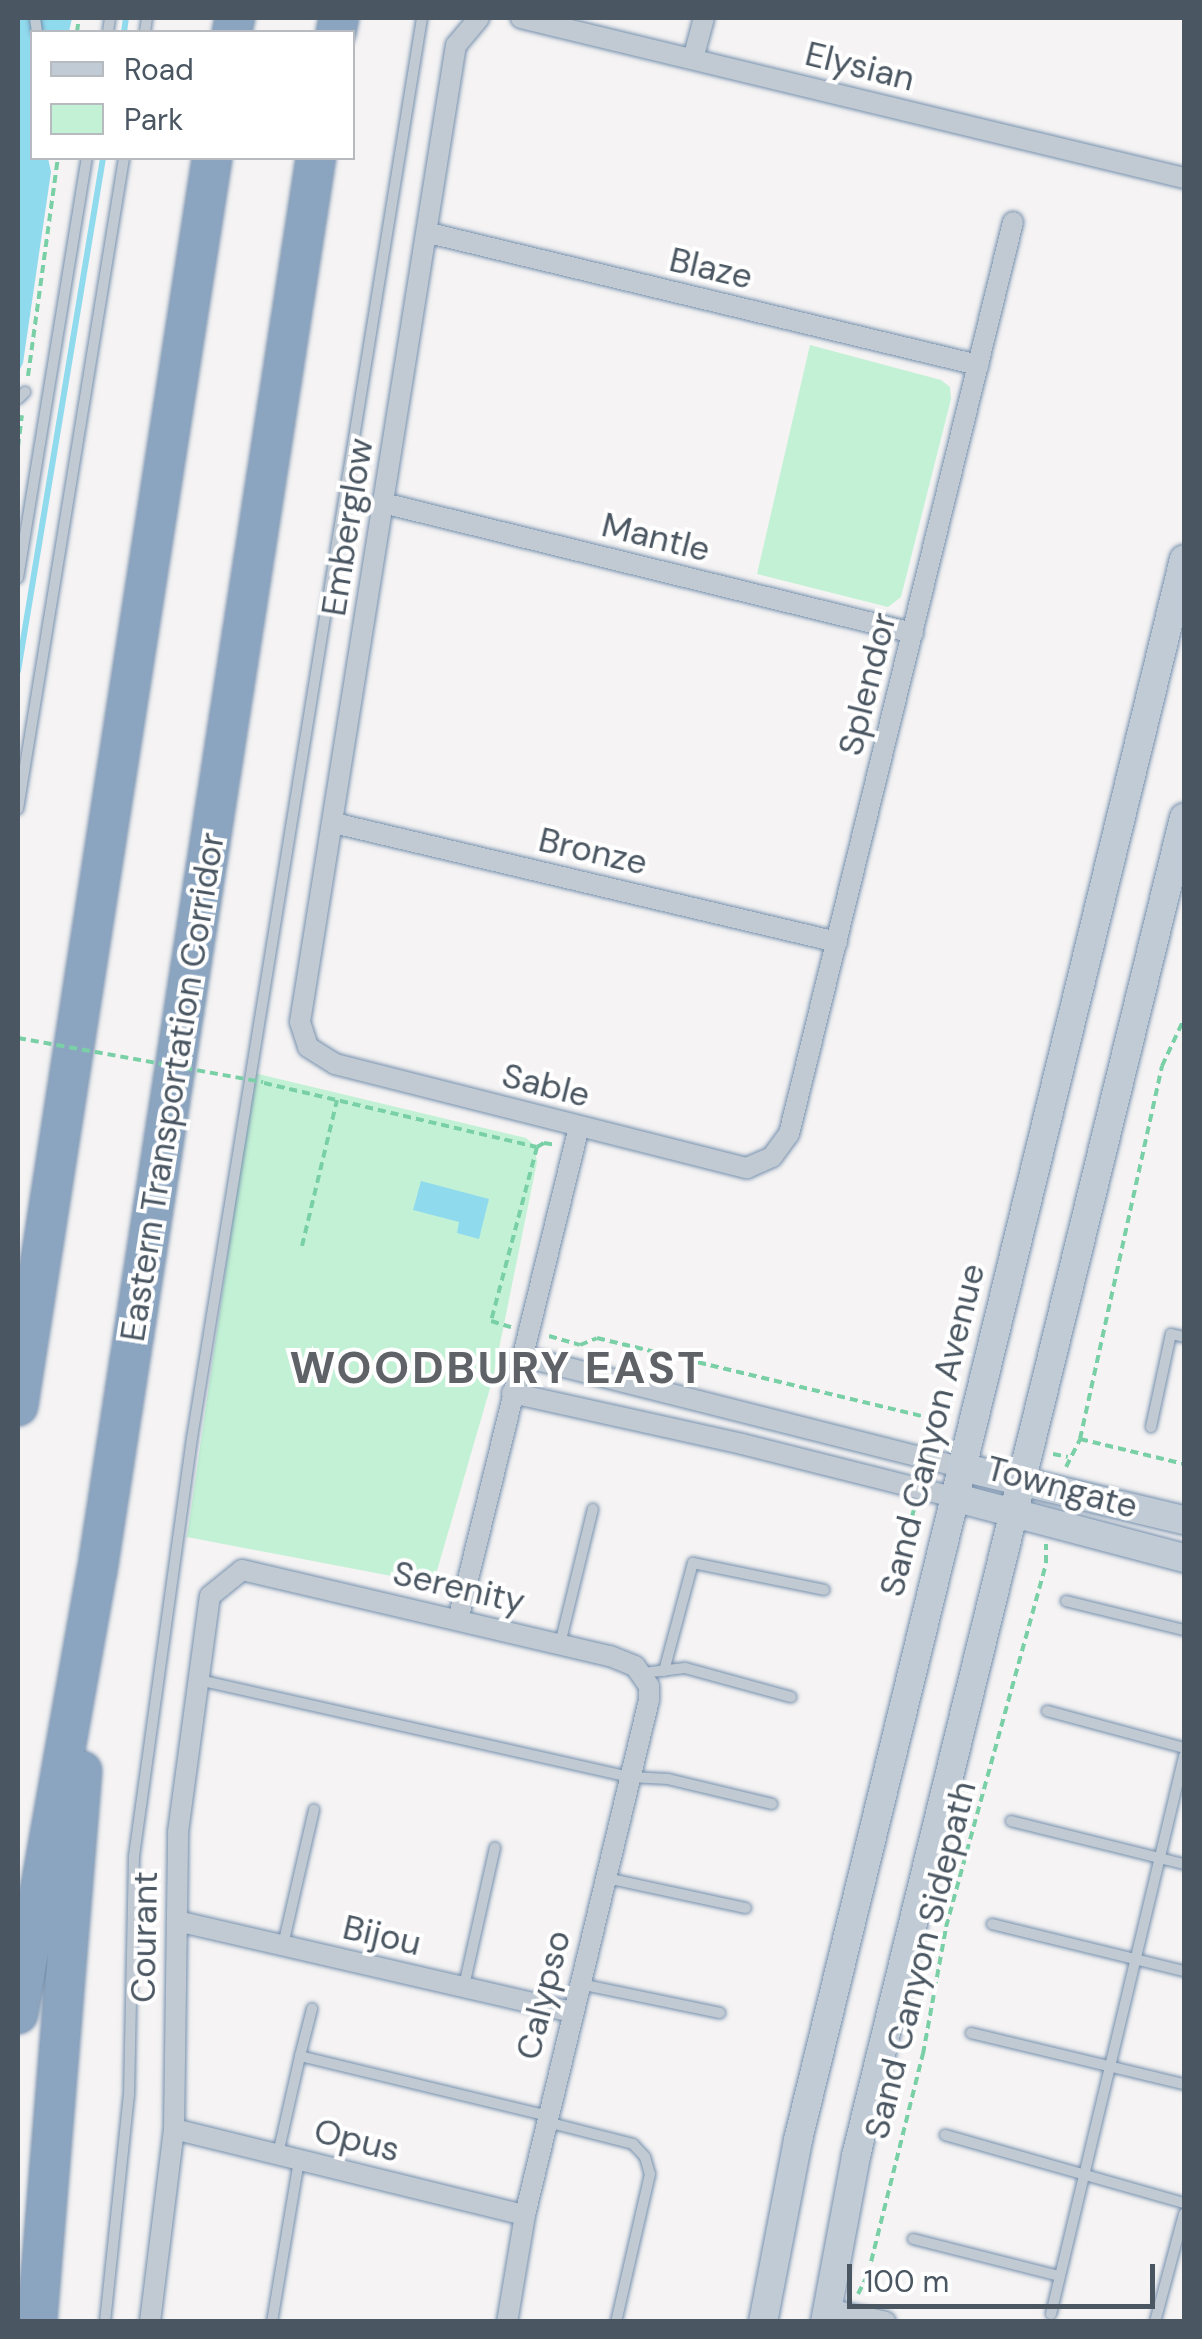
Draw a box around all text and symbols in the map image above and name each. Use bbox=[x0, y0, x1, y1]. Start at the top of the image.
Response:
legend bbox=[30, 30, 355, 160]
street label: Elysian bbox=[801, 32, 919, 100]
text: Road bbox=[124, 50, 194, 89]
text: Park bbox=[124, 100, 183, 139]
street label: Blaze bbox=[665, 238, 757, 298]
street label: Emberglow bbox=[312, 435, 382, 619]
street label: Mantle bbox=[598, 503, 714, 571]
street label: Splendor bbox=[829, 608, 905, 760]
street label: Bronze bbox=[535, 818, 651, 884]
street label: Eastern Transportation Corridor bbox=[111, 830, 233, 1344]
street label: Sable bbox=[498, 1054, 594, 1116]
street label: Sand Canyon Avenue bbox=[870, 1259, 994, 1601]
district label: WOODBURY EAST bbox=[289, 1341, 707, 1395]
street label: Towngate bbox=[982, 1447, 1142, 1527]
street label: Serenity bbox=[389, 1551, 529, 1623]
street label: Sand Canyon Sidepath bbox=[855, 1777, 985, 2143]
street label: Courant bbox=[122, 1871, 166, 2003]
street label: Bijou bbox=[339, 1906, 425, 1964]
street label: Calypso bbox=[507, 1926, 579, 2064]
street label: Opus bbox=[310, 2109, 404, 2171]
scale bar bbox=[852, 2244, 1160, 2306]
text: 100 m bbox=[864, 2262, 949, 2301]

